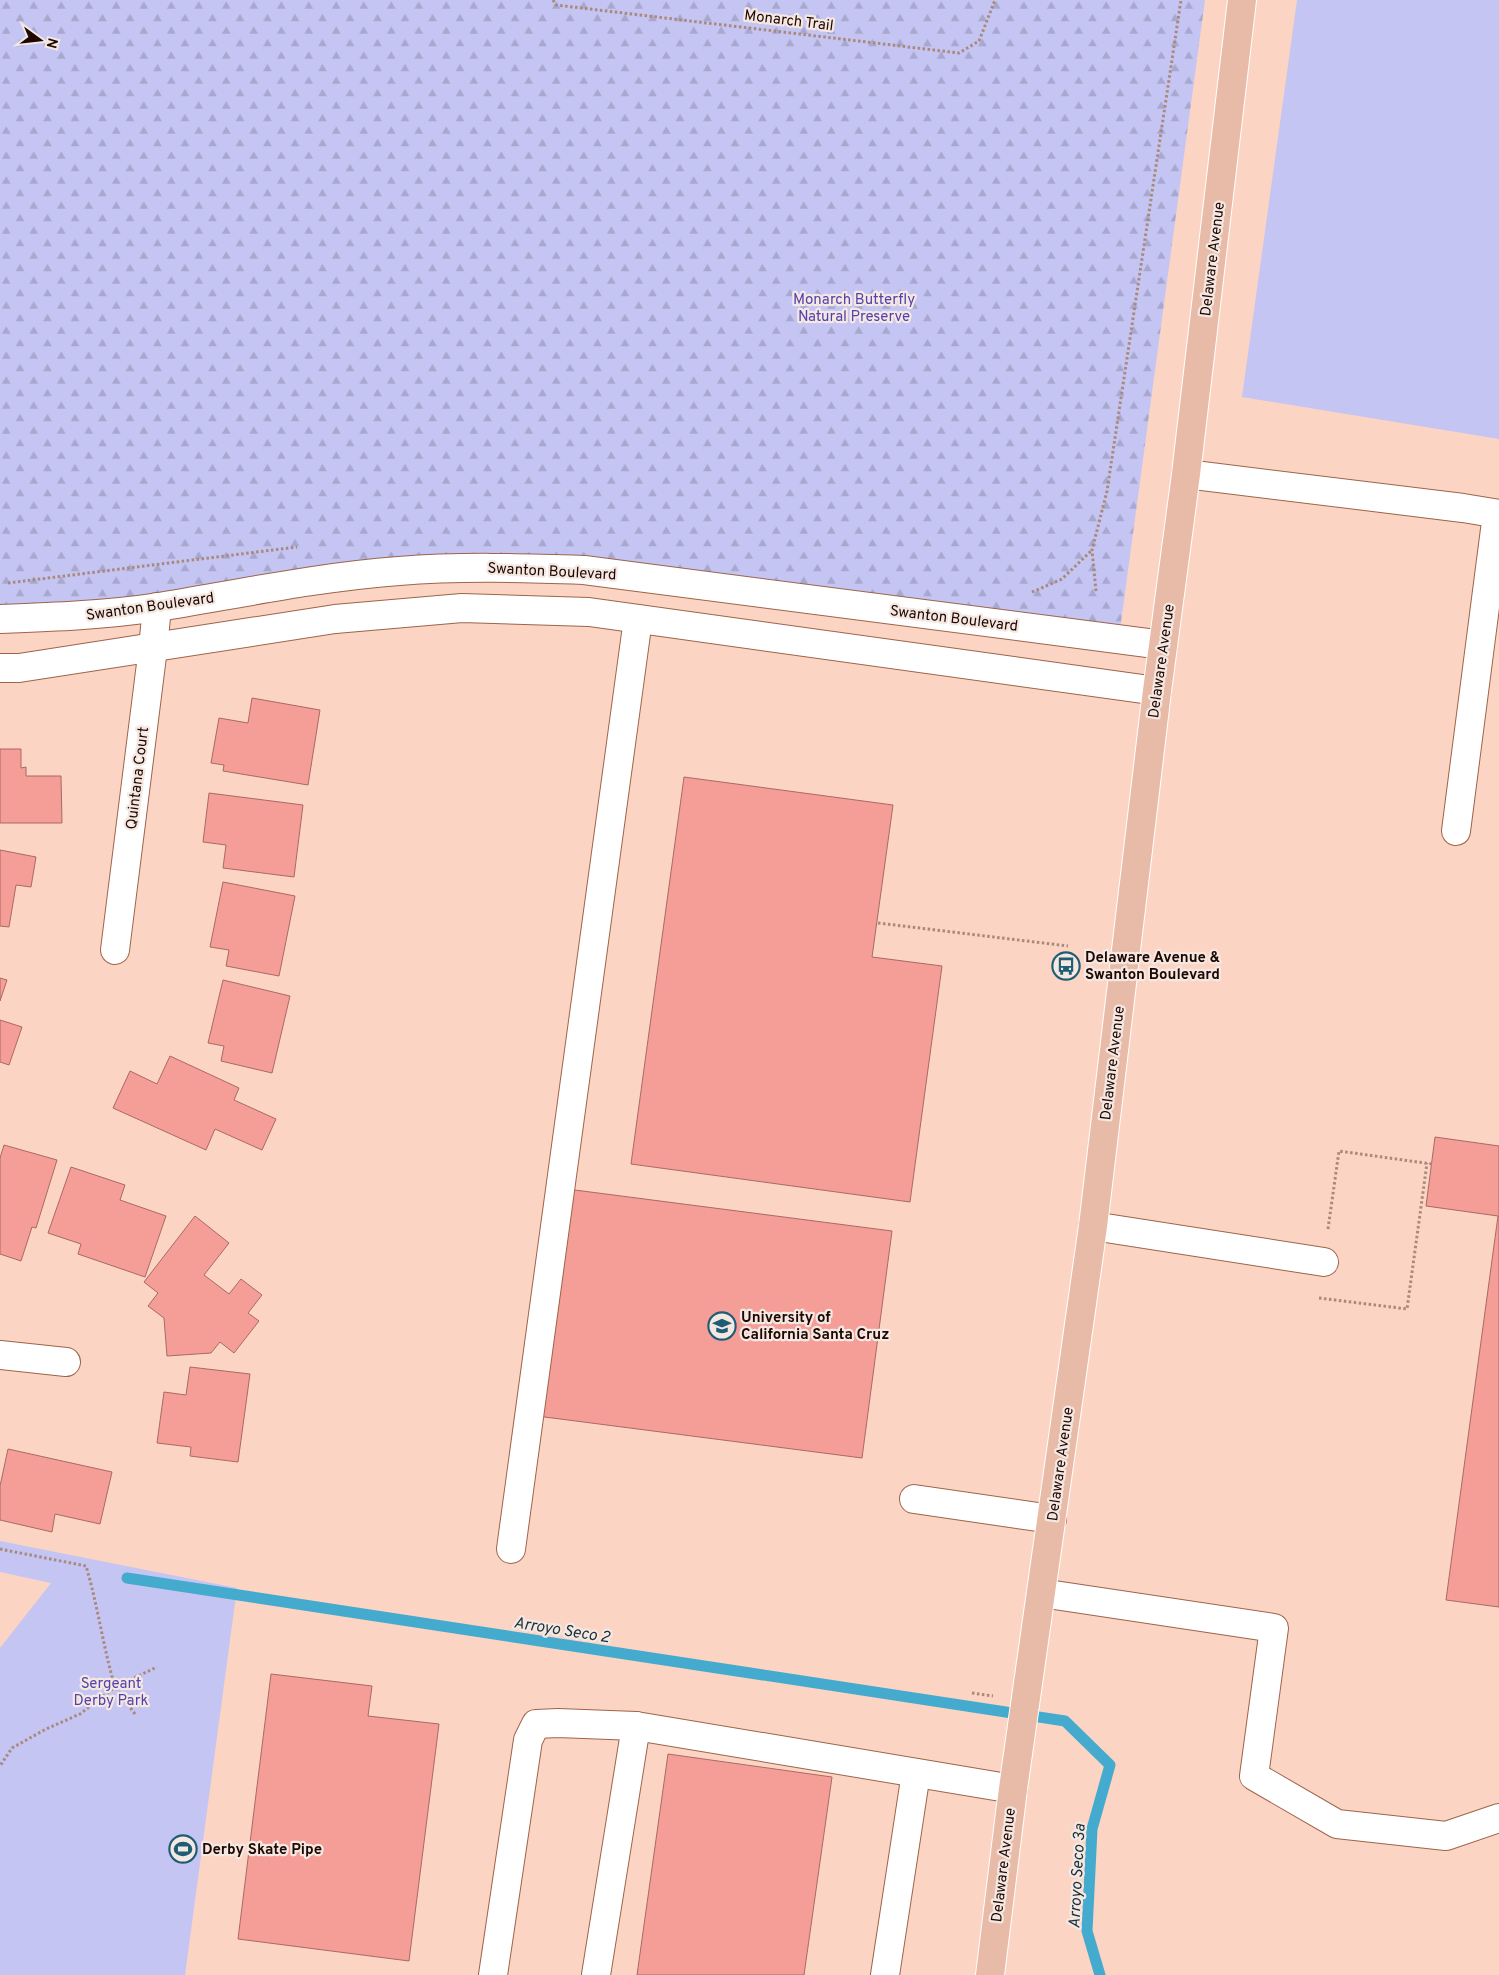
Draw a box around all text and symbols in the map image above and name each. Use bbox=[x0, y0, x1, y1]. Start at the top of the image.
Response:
street label: Monarch Trail bbox=[743, 7, 835, 36]
north arrow bbox=[15, 15, 65, 65]
text: N bbox=[42, 36, 61, 50]
street label: Delaware Avenue bbox=[1197, 201, 1230, 317]
park label: Monarch Butterfly Natural Preserve bbox=[793, 291, 915, 327]
street label: Swanton Boulevard bbox=[487, 560, 617, 585]
street label: Swanton Boulevard bbox=[85, 589, 215, 626]
street label: Swanton Boulevard bbox=[889, 602, 1019, 637]
street label: Delaware Avenue bbox=[1145, 603, 1180, 720]
street label: Quintana Court bbox=[123, 726, 154, 831]
place label: Delaware Avenue & Swanton Boulevard bbox=[1085, 949, 1221, 985]
bus stop icon: Delaware Avenue & Swanton Boulevard bbox=[1051, 951, 1081, 981]
street label: Delaware Avenue bbox=[1097, 1005, 1130, 1121]
place label: University of California Santa Cruz bbox=[741, 1309, 889, 1345]
school or university icon: University of California Santa Cruz bbox=[707, 1311, 737, 1341]
street label: Delaware Avenue bbox=[1044, 1406, 1079, 1523]
water label: Arroyo Seco 2 bbox=[512, 1614, 612, 1649]
park label: Sergeant Derby Park bbox=[74, 1675, 148, 1711]
street label: Delaware Avenue bbox=[988, 1807, 1021, 1923]
water label: Arroyo Seco 3a bbox=[1065, 1822, 1091, 1929]
sports icon: Derby Skate Pipe bbox=[168, 1834, 198, 1864]
place label: Derby Skate Pipe bbox=[202, 1841, 322, 1860]

